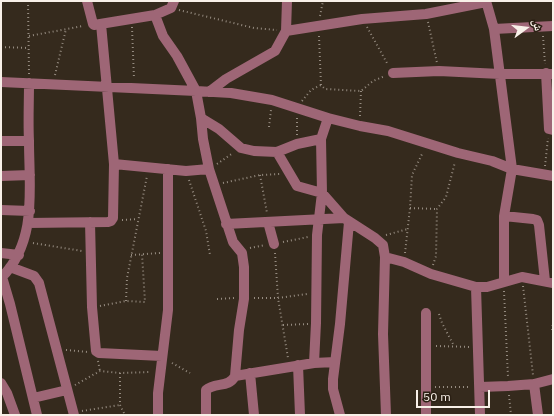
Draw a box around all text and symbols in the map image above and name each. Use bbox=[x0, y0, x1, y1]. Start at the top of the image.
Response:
north arrow bbox=[506, 8, 546, 48]
text: ش bbox=[529, 17, 546, 32]
scale bar bbox=[418, 382, 492, 408]
text: 50 m bbox=[423, 389, 451, 404]

